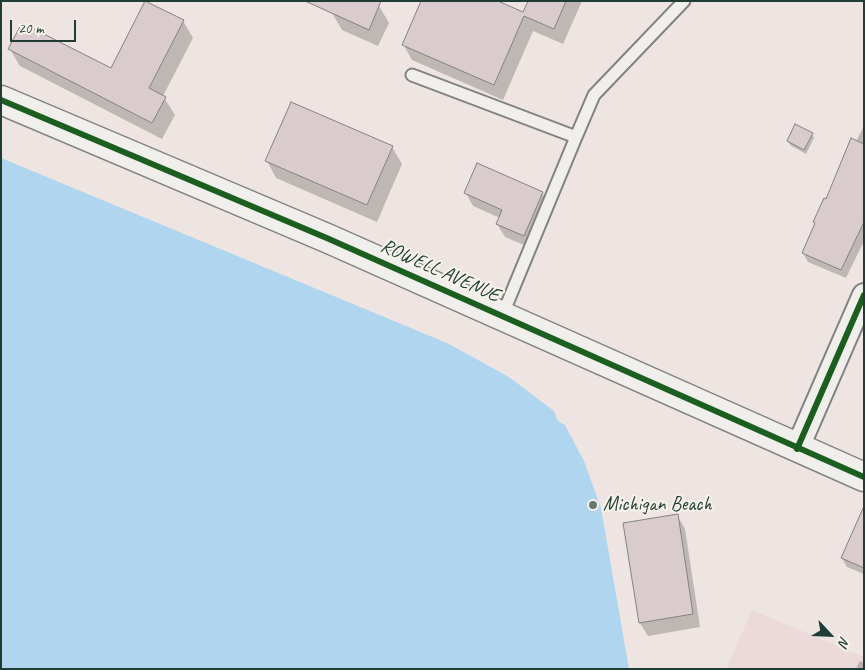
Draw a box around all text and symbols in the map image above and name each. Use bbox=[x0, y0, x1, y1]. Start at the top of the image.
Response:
scale bar bbox=[12, 10, 79, 42]
text: 20 m bbox=[18, 19, 44, 38]
street label: ROWELL AVENUE bbox=[377, 234, 503, 308]
place label: Michigan Beach bbox=[603, 493, 711, 517]
marker: Michigan Beach bbox=[587, 499, 599, 511]
north arrow bbox=[805, 610, 855, 660]
text: N bbox=[835, 634, 854, 649]

